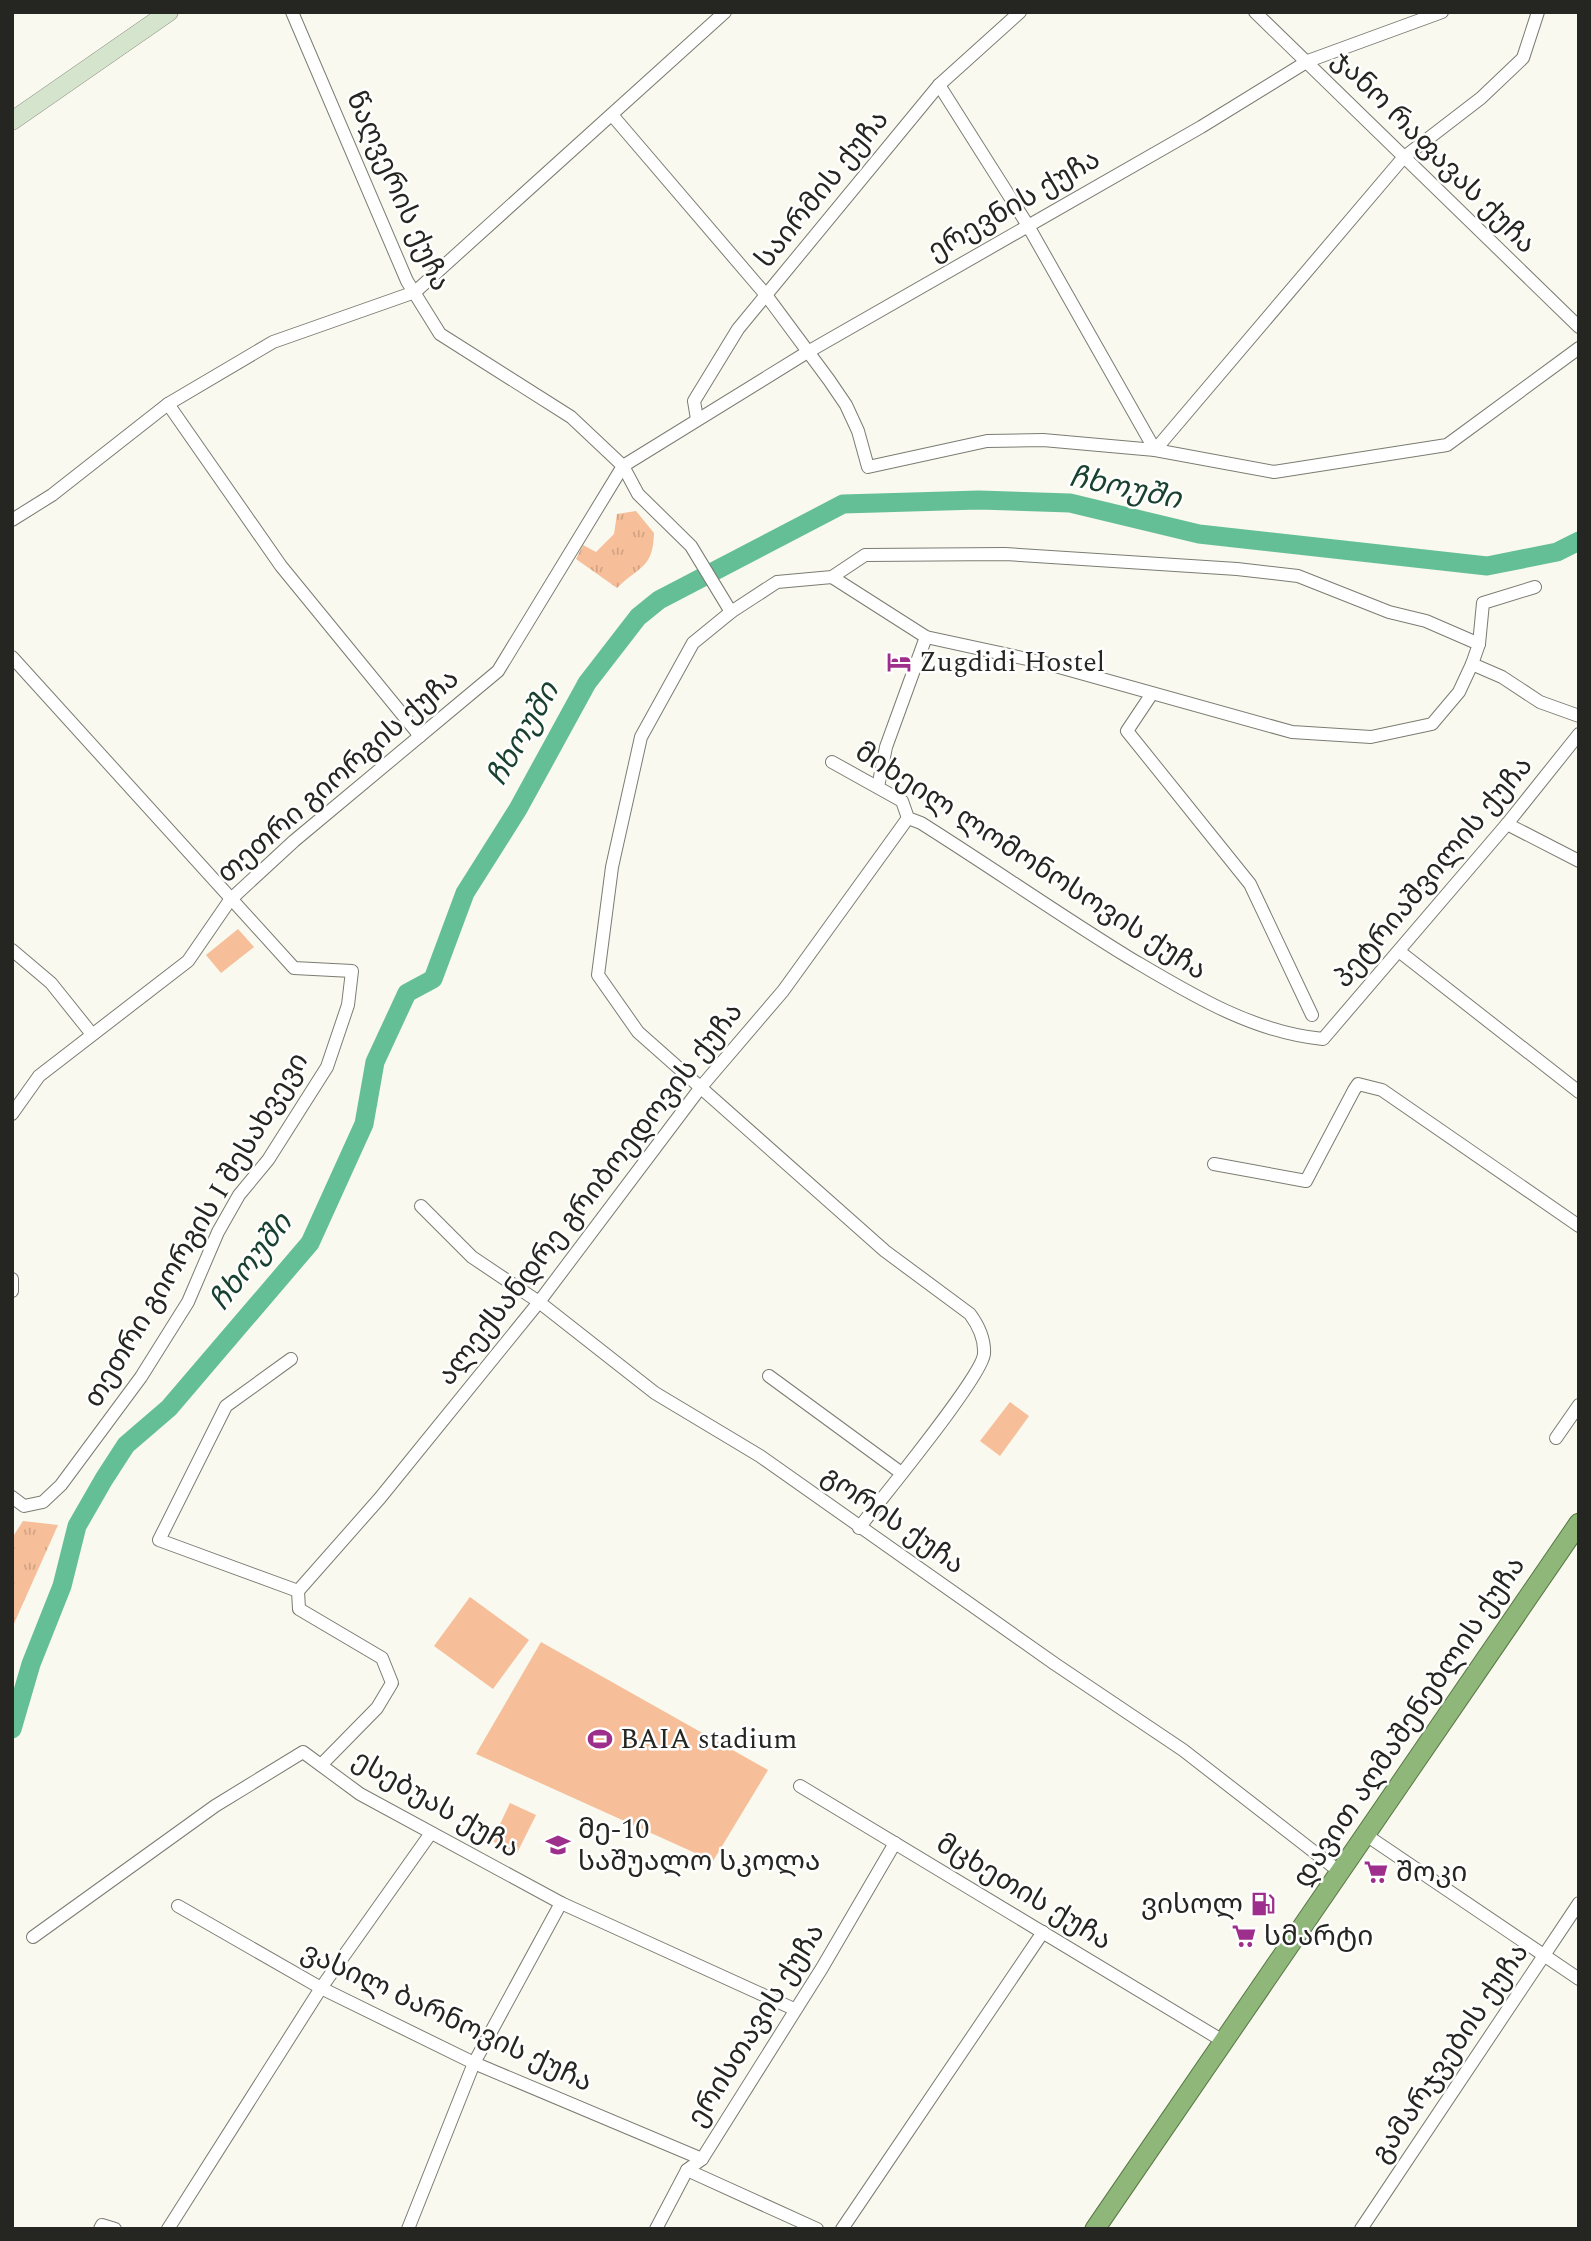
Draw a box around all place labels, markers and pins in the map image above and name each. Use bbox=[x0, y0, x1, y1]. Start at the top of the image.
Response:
place label: Zugdidi Hostel bbox=[919, 641, 1105, 684]
hotel icon: Zugdidi Hostel bbox=[885, 648, 913, 676]
place label: BAIA stadium bbox=[620, 1718, 797, 1761]
sports icon: BAIA stadium bbox=[586, 1725, 614, 1753]
place label: მე-10 საშუალო სკოლა bbox=[578, 1808, 820, 1883]
school or university icon: მე-10 საშუალო სკოლა bbox=[544, 1831, 572, 1859]
place label: შოკი bbox=[1396, 1851, 1467, 1894]
supermarket icon: შოკი bbox=[1362, 1858, 1390, 1886]
place label: ვისოლ bbox=[1141, 1883, 1243, 1926]
fuel station icon: ვისოლ bbox=[1249, 1890, 1277, 1918]
place label: სმარტი bbox=[1264, 1915, 1373, 1958]
supermarket icon: სმარტი bbox=[1230, 1922, 1258, 1950]

